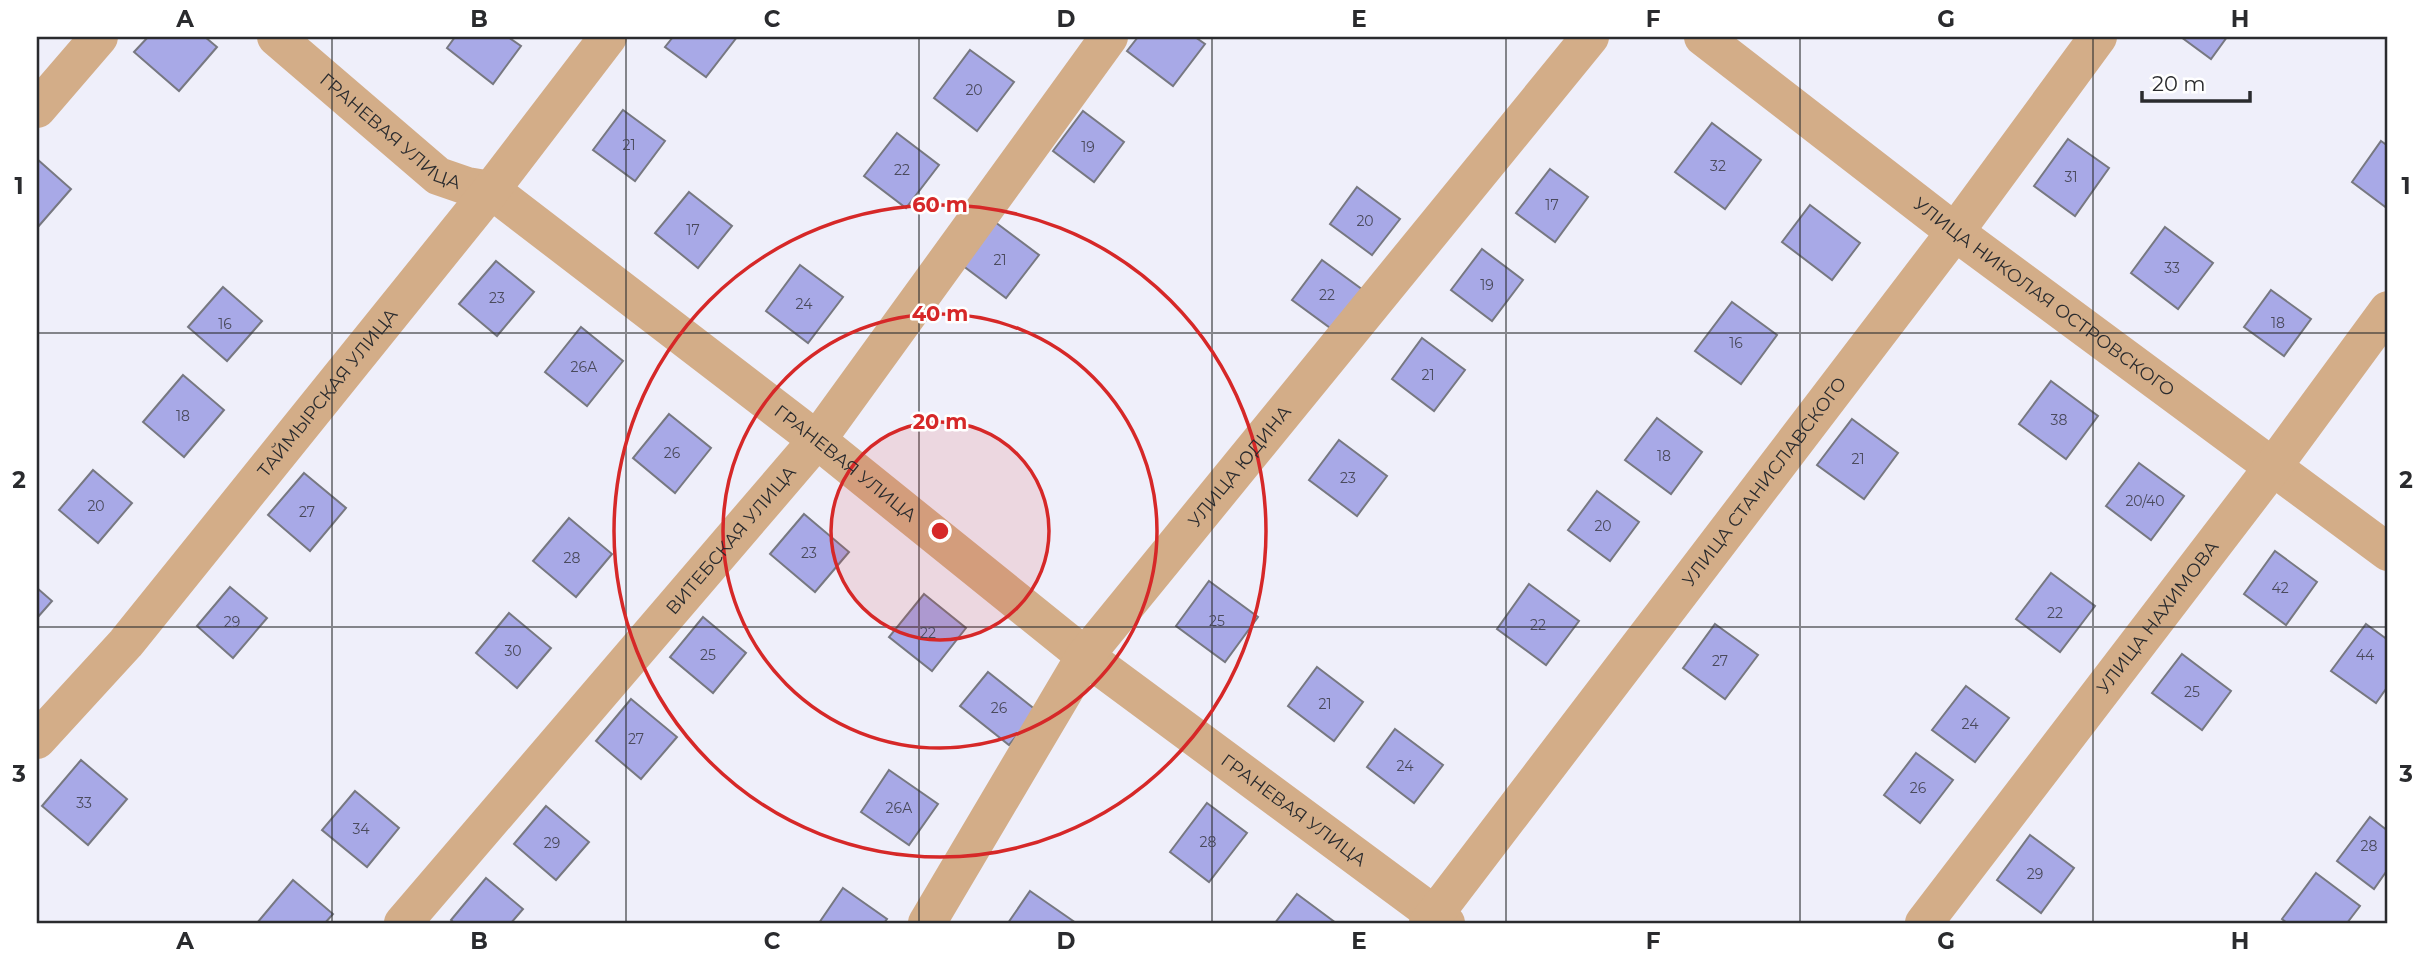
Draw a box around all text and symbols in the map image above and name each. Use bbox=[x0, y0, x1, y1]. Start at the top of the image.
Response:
text: A bbox=[175, 5, 194, 33]
text: B bbox=[470, 5, 488, 33]
text: C bbox=[764, 5, 781, 33]
text: D bbox=[1057, 5, 1076, 33]
text: E bbox=[1351, 5, 1367, 33]
text: F bbox=[1646, 5, 1661, 33]
text: G bbox=[1937, 5, 1955, 33]
text: H bbox=[2231, 5, 2249, 33]
scale bar bbox=[2142, 60, 2250, 104]
street label: ГРАНЕВАЯ УЛИЦА bbox=[315, 69, 464, 194]
text: 20 m bbox=[2152, 71, 2206, 96]
house number: 20 bbox=[965, 81, 983, 99]
house number: 21 bbox=[622, 136, 636, 154]
house number: 19 bbox=[1081, 138, 1095, 156]
house number: 32 bbox=[1710, 157, 1726, 175]
house number: 22 bbox=[894, 161, 910, 179]
house number: 31 bbox=[2065, 168, 2077, 186]
text: 1 bbox=[14, 172, 24, 200]
text: 1 bbox=[2401, 172, 2411, 200]
text: 60 m bbox=[912, 192, 968, 217]
street label: УЛИЦА НИКОЛАЯ ОСТРОВСКОГО bbox=[1909, 193, 2179, 402]
house number: 17 bbox=[1545, 196, 1559, 214]
house number: 20 bbox=[1356, 212, 1374, 230]
house number: 17 bbox=[686, 221, 700, 239]
house number: 21 bbox=[993, 251, 1007, 269]
house number: 33 bbox=[2164, 259, 2180, 277]
house number: 19 bbox=[1480, 276, 1494, 294]
house number: 22 bbox=[1319, 286, 1335, 304]
house number: 23 bbox=[489, 289, 505, 307]
house number: 24 bbox=[796, 295, 813, 313]
text: 40 m bbox=[912, 301, 968, 326]
street label: ТАЙМЫРСКАЯ УЛИЦА bbox=[253, 303, 403, 482]
house number: 18 bbox=[2271, 314, 2285, 332]
house number: 16 bbox=[218, 315, 232, 333]
house number: 16 bbox=[1729, 334, 1743, 352]
house number: 26А bbox=[571, 358, 598, 376]
house number: 21 bbox=[1421, 366, 1435, 384]
street label: УЛИЦА СТАНИСЛАВСКОГО bbox=[1678, 373, 1851, 591]
street label: ГРАНЕВАЯ УЛИЦА bbox=[770, 400, 921, 527]
street label: УЛИЦА ЮДИНА bbox=[1184, 401, 1296, 532]
house number: 18 bbox=[176, 407, 190, 425]
text: 20 m bbox=[913, 409, 967, 434]
house number: 38 bbox=[2051, 411, 2067, 429]
house number: 26 bbox=[664, 444, 681, 462]
house number: 18 bbox=[1657, 447, 1671, 465]
house number: 21 bbox=[1851, 450, 1865, 468]
street label: ВИТЕБСКАЯ УЛИЦА bbox=[661, 461, 801, 619]
text: 2 bbox=[12, 466, 26, 494]
text: 2 bbox=[2399, 466, 2413, 494]
house number: 23 bbox=[1340, 469, 1356, 487]
house number: 20/40 bbox=[2125, 492, 2165, 510]
house number: 20 bbox=[87, 497, 105, 515]
house number: 27 bbox=[299, 503, 315, 521]
house number: 20 bbox=[1594, 517, 1612, 535]
centre of rings bbox=[928, 519, 952, 543]
street label: УЛИЦА НАХИМОВА bbox=[2092, 536, 2224, 698]
house number: 23 bbox=[801, 544, 817, 562]
house number: 28 bbox=[564, 549, 581, 567]
house number: 42 bbox=[2271, 579, 2289, 597]
house number: 22 bbox=[2047, 604, 2063, 622]
house number: 25 bbox=[1209, 612, 1225, 630]
house number: 29 bbox=[224, 613, 240, 631]
house number: 22 bbox=[1530, 616, 1546, 634]
house number: 22 bbox=[920, 624, 936, 642]
house number: 30 bbox=[504, 642, 522, 660]
house number: 25 bbox=[700, 646, 716, 664]
house number: 44 bbox=[2356, 646, 2375, 664]
house number: 27 bbox=[1712, 652, 1728, 670]
house number: 25 bbox=[2184, 683, 2200, 701]
house number: 21 bbox=[1318, 695, 1332, 713]
house number: 26 bbox=[991, 699, 1008, 717]
house number: 24 bbox=[1962, 715, 1979, 733]
house number: 27 bbox=[628, 730, 644, 748]
street label: ГРАНЕВАЯ УЛИЦА bbox=[1217, 749, 1371, 872]
house number: 24 bbox=[1397, 757, 1414, 775]
text: 3 bbox=[11, 760, 26, 788]
text: 3 bbox=[2398, 760, 2413, 788]
house number: 26 bbox=[1910, 779, 1927, 797]
house number: 33 bbox=[76, 794, 92, 812]
house number: 26А bbox=[886, 799, 913, 817]
house number: 34 bbox=[352, 820, 370, 838]
house number: 28 bbox=[1200, 833, 1217, 851]
house number: 29 bbox=[544, 834, 560, 852]
house number: 28 bbox=[2361, 837, 2378, 855]
house number: 29 bbox=[2027, 865, 2043, 883]
text: A bbox=[175, 927, 194, 955]
text: B bbox=[470, 927, 488, 955]
text: C bbox=[764, 927, 781, 955]
text: D bbox=[1057, 927, 1076, 955]
text: E bbox=[1351, 927, 1367, 955]
text: F bbox=[1646, 927, 1661, 955]
text: G bbox=[1937, 927, 1955, 955]
text: H bbox=[2231, 927, 2249, 955]

